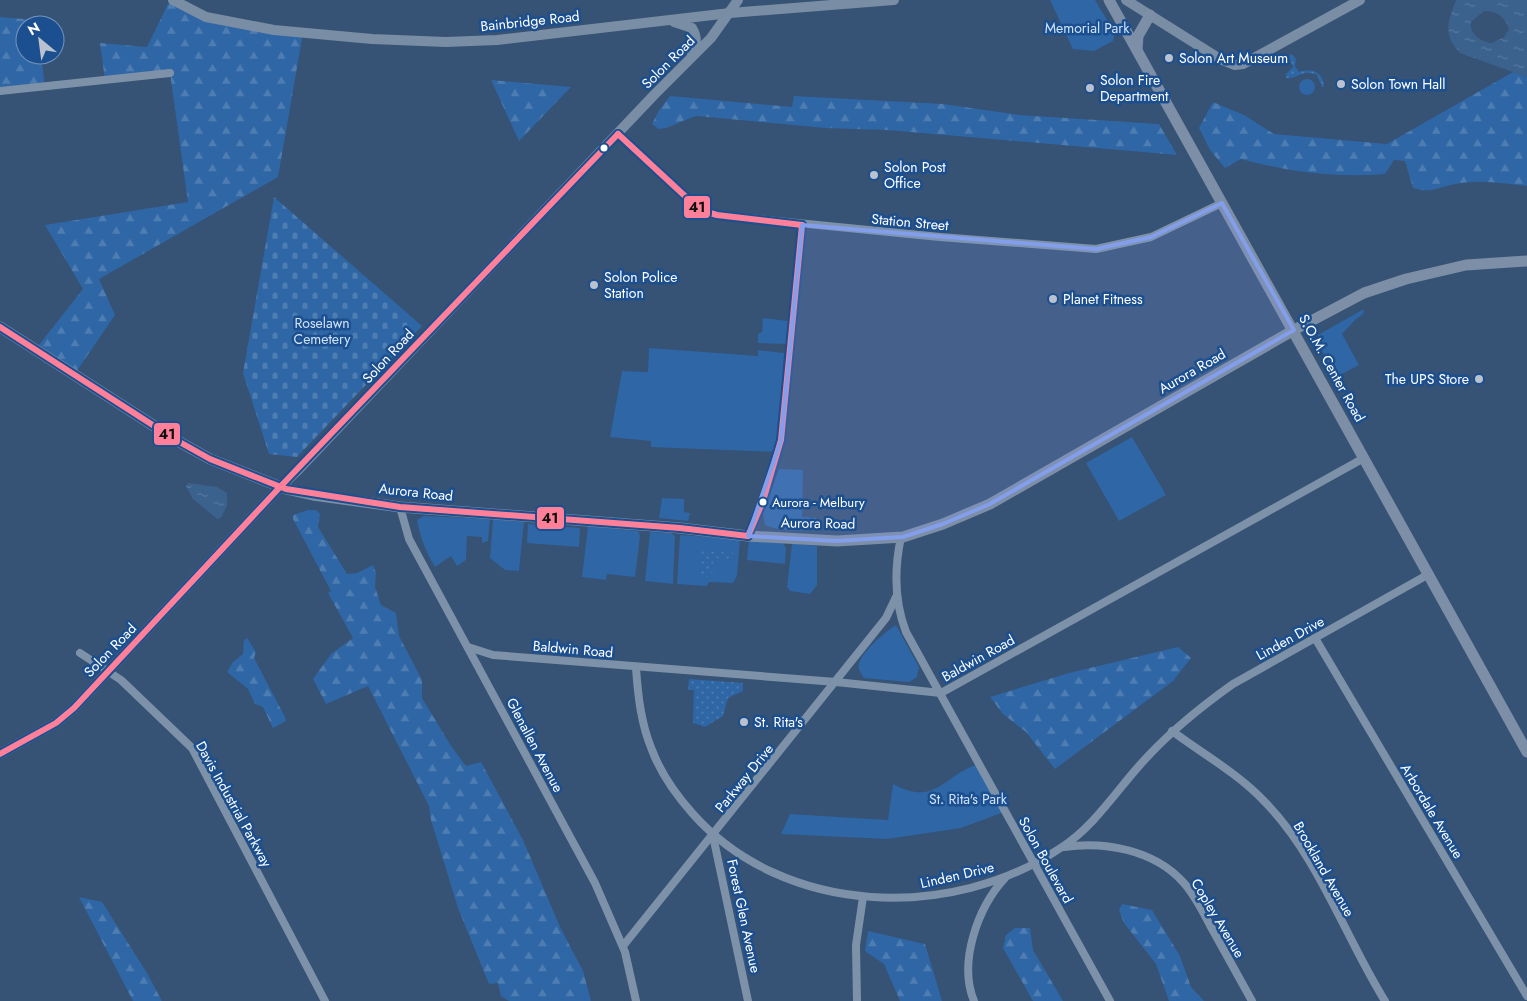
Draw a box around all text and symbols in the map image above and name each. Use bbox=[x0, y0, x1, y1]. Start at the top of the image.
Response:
street label: Bainbridge Road bbox=[479, 6, 581, 36]
north arrow bbox=[15, 15, 65, 65]
text: N bbox=[24, 17, 43, 40]
park label: Memorial Park bbox=[1045, 18, 1130, 38]
street label: Solon Road bbox=[637, 31, 699, 93]
place label: Solon Art Museum bbox=[1179, 48, 1288, 68]
marker: Solon Art Museum bbox=[1163, 52, 1175, 64]
place label: Solon Fire Department bbox=[1100, 70, 1169, 106]
place label: Solon Town Hall bbox=[1351, 74, 1446, 94]
marker: Solon Town Hall bbox=[1335, 78, 1347, 90]
marker: Solon Fire Department bbox=[1084, 82, 1096, 94]
unlabelled marker bbox=[599, 143, 609, 153]
place label: Solon Post Office bbox=[884, 157, 946, 193]
marker: Solon Post Office bbox=[868, 169, 880, 181]
line badge: 41 bbox=[683, 195, 711, 219]
text: 41 bbox=[689, 197, 705, 217]
street label: Station Street bbox=[871, 209, 950, 235]
place label: Solon Police Station bbox=[604, 267, 677, 303]
marker: Solon Police Station bbox=[588, 279, 600, 291]
place label: Planet Fitness bbox=[1063, 289, 1143, 309]
marker: Planet Fitness bbox=[1047, 293, 1059, 305]
street label: S.O.M. Center Road bbox=[1294, 311, 1370, 425]
park label: Roselawn Cemetery bbox=[294, 313, 351, 349]
street label: Solon Road bbox=[358, 324, 418, 388]
street label: Aurora Road bbox=[1155, 344, 1229, 398]
place label: The UPS Store bbox=[1385, 369, 1469, 389]
marker: The UPS Store bbox=[1473, 373, 1485, 385]
line badge: 41 bbox=[153, 422, 181, 446]
text: 41 bbox=[159, 424, 175, 444]
street label: Aurora Road bbox=[378, 478, 454, 506]
place label: Aurora - Melbury bbox=[772, 493, 865, 512]
marker: Aurora - Melbury bbox=[758, 497, 768, 507]
line badge: 41 bbox=[536, 506, 565, 530]
text: 41 bbox=[542, 508, 558, 528]
street label: Aurora Road bbox=[781, 512, 855, 534]
street label: Linden Drive bbox=[1252, 611, 1328, 665]
street label: Solon Road bbox=[79, 619, 141, 681]
street label: Baldwin Road bbox=[938, 630, 1018, 686]
street label: Baldwin Road bbox=[532, 636, 614, 662]
street label: Glenallen Avenue bbox=[502, 694, 568, 796]
place label: St. Rita's bbox=[754, 712, 803, 732]
marker: St. Rita's bbox=[738, 716, 750, 728]
street label: Davis Industrial Parkway bbox=[191, 737, 277, 871]
street label: Parkway Drive bbox=[710, 740, 778, 816]
street label: Arbordale Avenue bbox=[1396, 760, 1468, 862]
park label: St. Rita's Park bbox=[929, 789, 1008, 809]
street label: Solon Boulevard bbox=[1014, 813, 1078, 907]
street label: Brookland Avenue bbox=[1289, 818, 1359, 920]
street label: Forest Glen Avenue bbox=[722, 857, 766, 975]
street label: Linden Drive bbox=[918, 857, 996, 893]
street label: Copley Avenue bbox=[1186, 875, 1250, 961]

